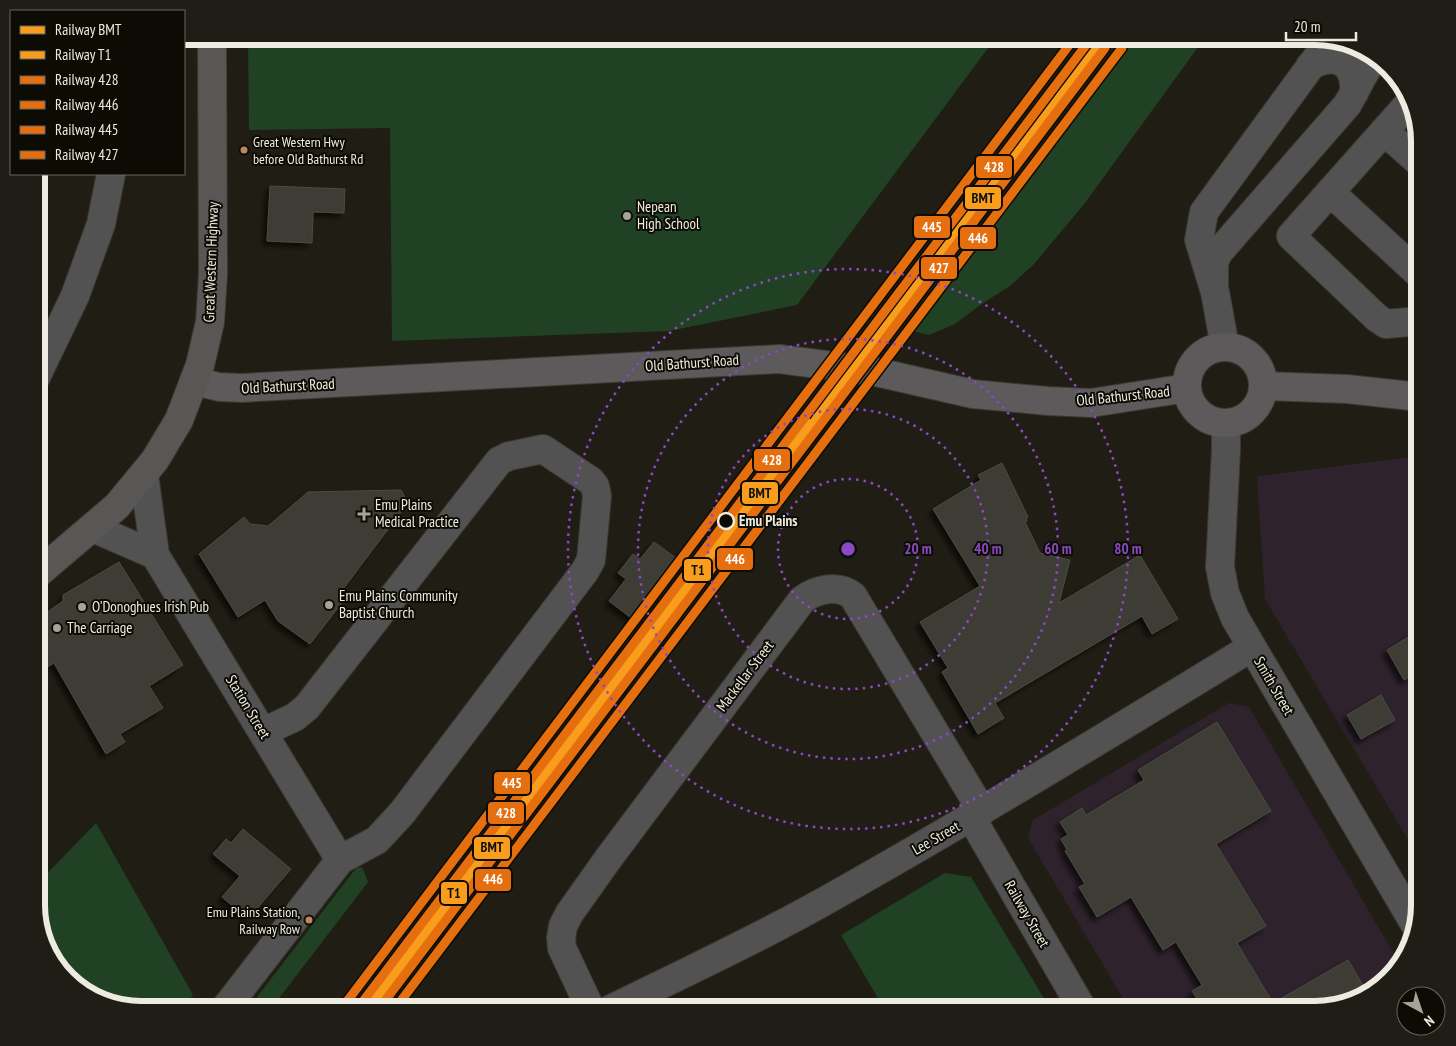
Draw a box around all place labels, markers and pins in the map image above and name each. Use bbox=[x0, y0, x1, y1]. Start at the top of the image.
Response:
place label: Great Western Hwy before Old Bathurst Rd bbox=[253, 133, 363, 168]
marker: Great Western Hwy before Old Bathurst Rd bbox=[239, 145, 249, 155]
place label: Nepean High School bbox=[637, 197, 700, 233]
marker: Nepean High School bbox=[621, 210, 633, 222]
place label: Emu Plains Medical Practice bbox=[375, 495, 459, 531]
marker: Emu Plains Medical Practice bbox=[357, 507, 371, 521]
place label: Emu Plains bbox=[739, 511, 798, 530]
marker: Emu Plains bbox=[717, 512, 735, 530]
centre of rings bbox=[839, 540, 857, 558]
place label: Emu Plains Community Baptist Church bbox=[339, 586, 458, 622]
place label: O'Donoghues Irish Pub bbox=[92, 597, 209, 616]
marker: Emu Plains Community Baptist Church bbox=[323, 599, 335, 611]
marker: O'Donoghues Irish Pub bbox=[76, 601, 88, 613]
place label: The Carriage bbox=[67, 618, 133, 637]
marker: The Carriage bbox=[51, 622, 63, 634]
place label: Emu Plains Station, Railway Row bbox=[207, 903, 301, 938]
marker: Emu Plains Station, Railway Row bbox=[304, 915, 314, 925]

